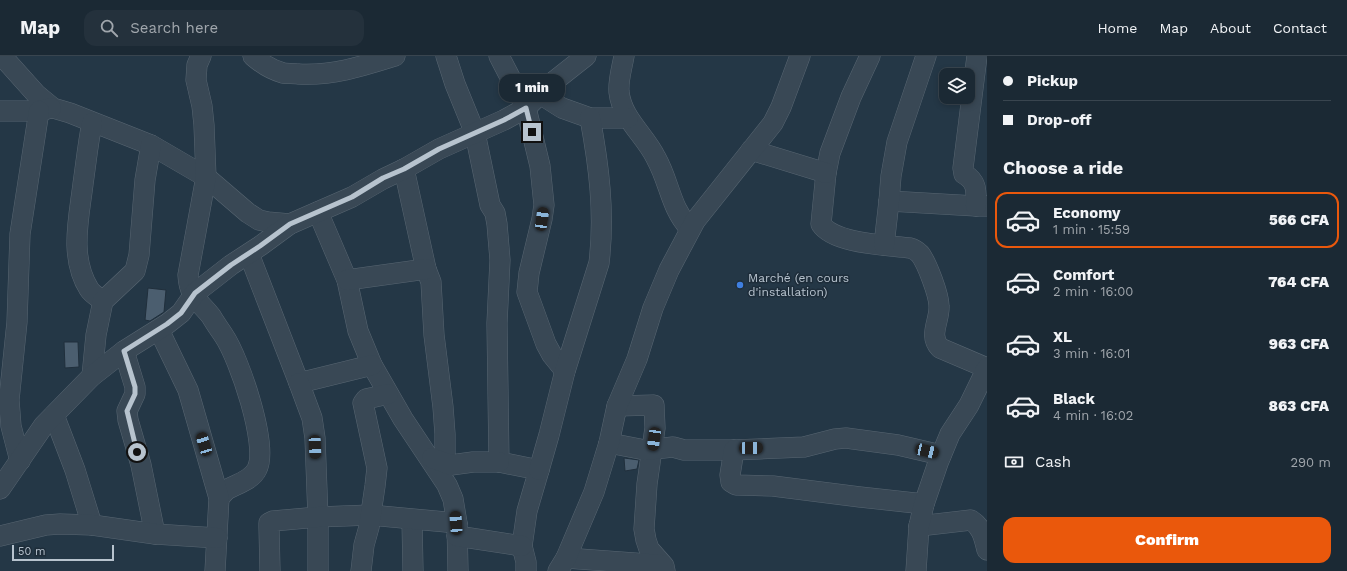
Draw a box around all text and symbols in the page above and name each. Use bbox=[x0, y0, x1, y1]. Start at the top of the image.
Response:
search box bbox=[84, 10, 364, 46]
text: Map bbox=[20, 16, 60, 39]
icon: search bbox=[98, 17, 120, 39]
text: Search here bbox=[130, 19, 218, 37]
text: Home bbox=[1097, 20, 1137, 36]
text: Map bbox=[1159, 20, 1188, 36]
text: About bbox=[1210, 20, 1251, 36]
text: Contact bbox=[1273, 20, 1327, 36]
map controls bbox=[939, 68, 975, 104]
button: layers bbox=[939, 68, 975, 104]
text: Pickup bbox=[1027, 72, 1078, 90]
callout: 1 min bbox=[499, 74, 565, 102]
text: 1 min bbox=[515, 80, 549, 95]
text: Drop-off bbox=[1027, 111, 1092, 129]
route end bbox=[523, 123, 541, 141]
text: Choose a ride bbox=[1003, 157, 1123, 178]
icon: car bbox=[1005, 202, 1041, 238]
text: Economy bbox=[1053, 204, 1120, 222]
car bbox=[534, 206, 550, 232]
text: 566 CFA bbox=[1269, 211, 1329, 229]
text: 1 min · 15:59 bbox=[1053, 222, 1130, 237]
icon: car bbox=[1005, 264, 1041, 300]
text: Comfort bbox=[1053, 266, 1114, 284]
place label: Marché (en cours d'installation) bbox=[748, 271, 849, 299]
text: 764 CFA bbox=[1268, 273, 1329, 291]
marker: Marché (en cours d'installation) bbox=[735, 280, 745, 290]
text: 2 min · 16:00 bbox=[1053, 284, 1133, 299]
icon: car bbox=[1005, 326, 1041, 362]
text: XL bbox=[1053, 328, 1072, 346]
text: 963 CFA bbox=[1269, 335, 1329, 353]
text: 3 min · 16:01 bbox=[1053, 346, 1130, 361]
icon: car bbox=[1005, 388, 1041, 424]
text: Black bbox=[1053, 390, 1095, 408]
text: 863 CFA bbox=[1269, 397, 1329, 415]
text: 4 min · 16:02 bbox=[1053, 408, 1133, 423]
car bbox=[646, 426, 662, 452]
car bbox=[195, 431, 213, 457]
car bbox=[309, 435, 321, 459]
car bbox=[739, 442, 763, 454]
car bbox=[914, 442, 940, 460]
route start bbox=[128, 443, 146, 461]
icon: cash bbox=[1003, 451, 1025, 473]
text: Cash bbox=[1035, 453, 1071, 471]
text: 290 m bbox=[1290, 455, 1331, 470]
car bbox=[449, 511, 463, 535]
button: Confirm bbox=[1003, 517, 1331, 563]
scale bar bbox=[12, 543, 114, 562]
text: 50 m bbox=[18, 545, 45, 558]

